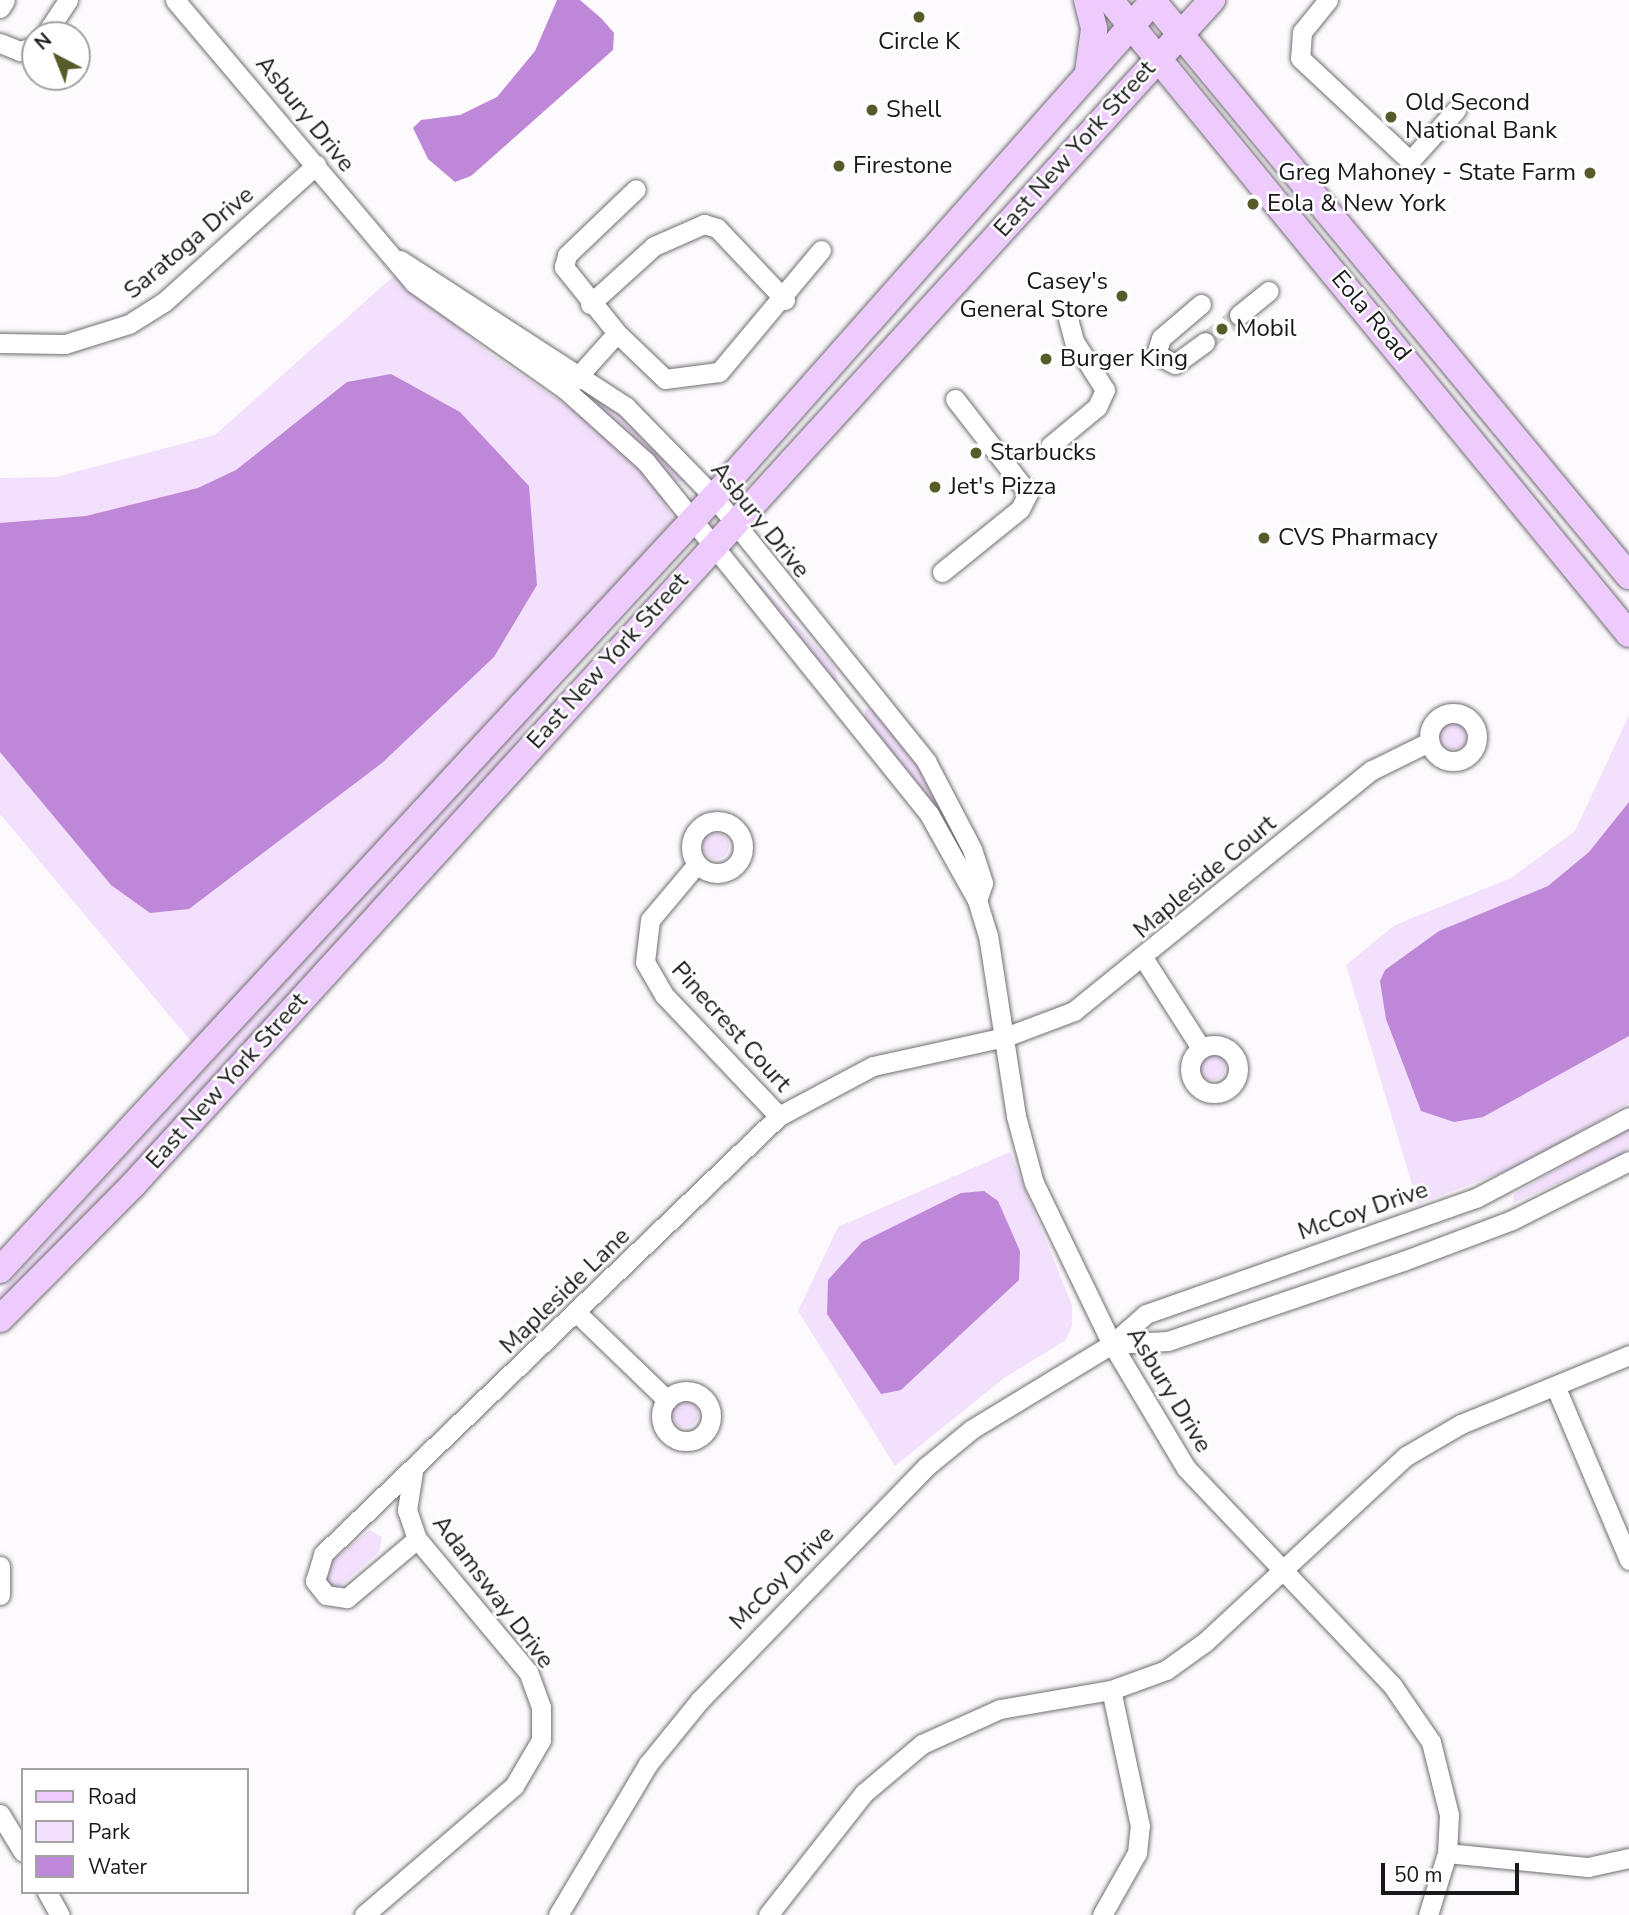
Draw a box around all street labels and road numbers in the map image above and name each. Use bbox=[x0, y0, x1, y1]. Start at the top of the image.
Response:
street label: Asbury Drive bbox=[249, 50, 361, 178]
street label: East New York Street bbox=[988, 55, 1162, 243]
street label: Saratoga Drive bbox=[118, 180, 260, 306]
street label: Eola Road bbox=[1325, 265, 1417, 367]
street label: Asbury Drive bbox=[704, 456, 816, 584]
street label: East New York Street bbox=[521, 567, 695, 755]
street label: Mapleside Court bbox=[1128, 809, 1282, 945]
street label: Pinecrest Court bbox=[665, 956, 797, 1098]
street label: East New York Street bbox=[140, 987, 314, 1175]
street label: McCoy Drive bbox=[1294, 1175, 1432, 1247]
street label: Mapleside Lane bbox=[494, 1222, 636, 1360]
street label: Asbury Drive bbox=[1120, 1322, 1218, 1458]
street label: Adamsway Drive bbox=[426, 1510, 560, 1674]
street label: McCoy Drive bbox=[724, 1520, 840, 1636]

